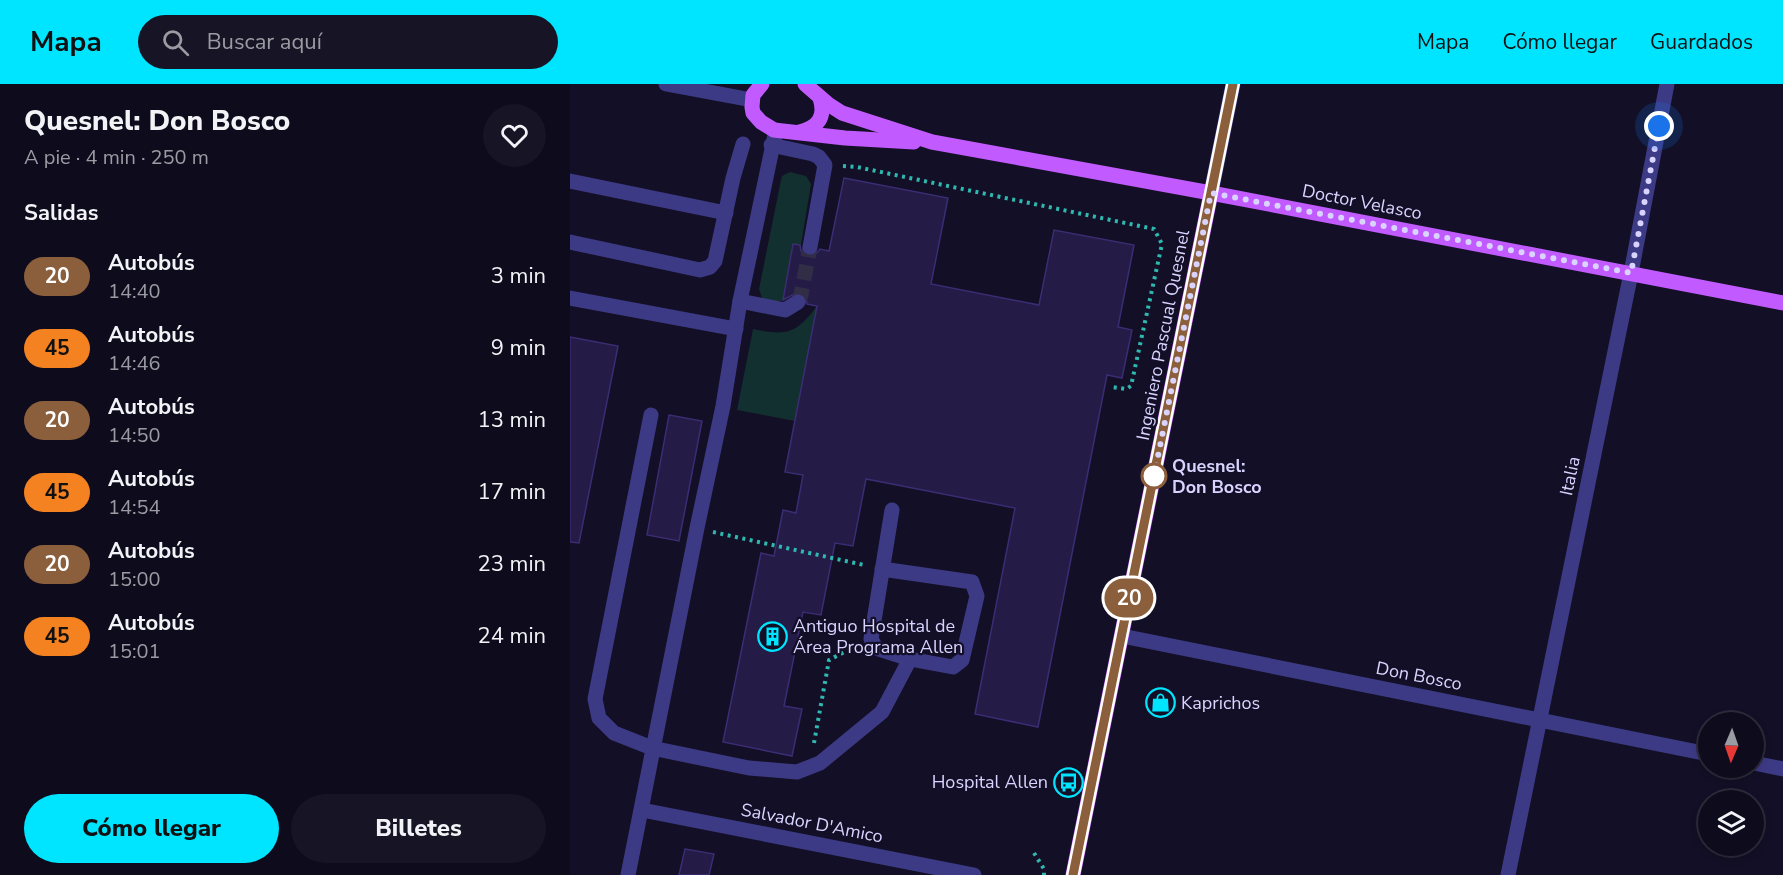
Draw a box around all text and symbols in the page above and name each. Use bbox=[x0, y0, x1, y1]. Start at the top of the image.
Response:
search box bbox=[138, 15, 558, 69]
text: Mapa bbox=[30, 23, 102, 61]
icon: search bbox=[159, 26, 192, 59]
text: Buscar aquí bbox=[207, 27, 322, 57]
text: Mapa bbox=[1417, 28, 1469, 56]
text: Cómo llegar bbox=[1502, 28, 1617, 56]
text: Guardados bbox=[1650, 28, 1753, 56]
text: Quesnel: Don Bosco bbox=[24, 102, 290, 140]
button: heart bbox=[483, 104, 546, 167]
your location bbox=[1644, 111, 1674, 141]
text: A pie · 4 min · 250 m bbox=[24, 144, 209, 171]
street label: Doctor Velasco bbox=[1300, 179, 1424, 225]
text: Salidas bbox=[24, 198, 99, 228]
street label: Ingeniero Pascual Quesnel bbox=[1131, 227, 1195, 442]
text: Autobús bbox=[108, 248, 195, 278]
text: 3 min bbox=[491, 261, 546, 291]
text: 20 bbox=[44, 262, 70, 290]
text: 14:40 bbox=[108, 278, 161, 305]
text: Autobús bbox=[108, 320, 195, 350]
text: 9 min bbox=[491, 333, 546, 363]
text: 45 bbox=[44, 334, 70, 362]
text: 14:46 bbox=[108, 350, 161, 377]
text: Autobús bbox=[108, 392, 195, 422]
text: 13 min bbox=[478, 405, 546, 435]
text: 20 bbox=[44, 406, 70, 434]
text: 14:50 bbox=[108, 422, 161, 449]
place label: Quesnel: Don Bosco bbox=[1172, 454, 1262, 499]
street label: Italia bbox=[1554, 454, 1586, 498]
marker: Quesnel: Don Bosco bbox=[1141, 463, 1167, 489]
text: Autobús bbox=[108, 464, 195, 494]
text: 17 min bbox=[478, 477, 546, 507]
text: 45 bbox=[44, 478, 70, 506]
text: 14:54 bbox=[108, 494, 161, 521]
text: Autobús bbox=[108, 536, 195, 566]
text: 23 min bbox=[478, 549, 546, 579]
text: 20 bbox=[44, 550, 70, 578]
text: 15:00 bbox=[108, 566, 161, 593]
line badge: 20 bbox=[1102, 578, 1156, 618]
text: 20 bbox=[1116, 584, 1142, 612]
text: Autobús bbox=[108, 608, 195, 638]
place label: Antiguo Hospital de Área Programa Allen bbox=[793, 614, 963, 659]
building icon: Antiguo Hospital de Área Programa Allen bbox=[756, 620, 788, 652]
text: 24 min bbox=[478, 621, 546, 651]
text: 45 bbox=[44, 622, 70, 650]
text: 15:01 bbox=[108, 638, 161, 665]
street label: Don Bosco bbox=[1374, 656, 1464, 696]
shop icon: Kaprichos bbox=[1144, 687, 1176, 719]
place label: Kaprichos bbox=[1181, 691, 1260, 715]
north arrow bbox=[1698, 712, 1764, 778]
map controls bbox=[1698, 712, 1764, 856]
bus stop icon: Hospital Allen bbox=[1053, 766, 1085, 798]
place label: Hospital Allen bbox=[932, 770, 1048, 794]
button: layers bbox=[1698, 790, 1764, 856]
button: Cómo llegar bbox=[24, 794, 279, 863]
button: Billetes bbox=[291, 794, 546, 863]
street label: Salvador D'Amico bbox=[739, 797, 885, 849]

